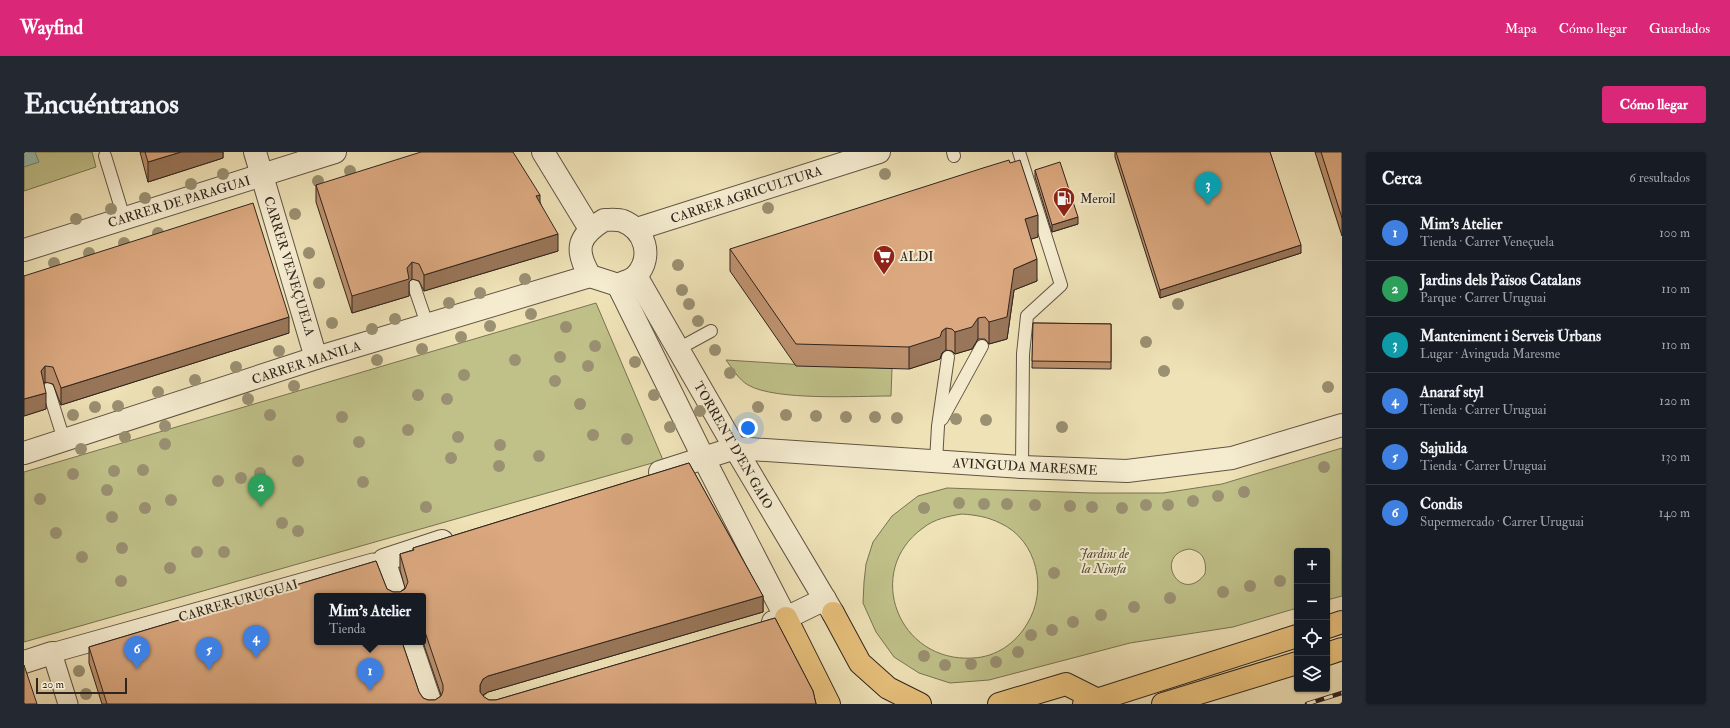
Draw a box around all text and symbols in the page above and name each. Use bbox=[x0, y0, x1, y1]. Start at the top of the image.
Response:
text: Wayfind bbox=[20, 16, 83, 40]
text: Mapa bbox=[1505, 20, 1537, 37]
text: Cómo llegar bbox=[1559, 20, 1627, 37]
text: Guardados bbox=[1649, 20, 1710, 37]
button: Cómo llegar bbox=[1602, 86, 1706, 123]
text: Encuéntranos bbox=[24, 87, 179, 122]
street label: CARRER AGRICULTURA bbox=[669, 163, 825, 227]
text: Cerca bbox=[1382, 168, 1422, 189]
text: 6 resultados bbox=[1629, 170, 1690, 186]
pin: 3 bbox=[1195, 172, 1221, 205]
street label: CARRER DE PARAGUAI bbox=[106, 173, 252, 231]
fuel station icon: Meroil bbox=[1051, 185, 1077, 218]
place label: Meroil bbox=[1080, 191, 1116, 207]
street label: CARRER VENEÇUELA bbox=[260, 195, 318, 339]
text: Mim's Atelier bbox=[1420, 215, 1502, 234]
text: 1 bbox=[1393, 225, 1397, 241]
text: 100 m bbox=[1659, 225, 1690, 241]
text: Tienda · Carrer Veneçuela bbox=[1420, 234, 1554, 250]
supermarket icon: ALDI bbox=[871, 243, 897, 276]
place label: ALDI bbox=[899, 249, 933, 265]
text: Jardins dels Països Catalans bbox=[1420, 271, 1581, 290]
text: 2 bbox=[1392, 281, 1398, 297]
text: 110 m bbox=[1661, 281, 1690, 297]
text: Parque · Carrer Uruguai bbox=[1420, 290, 1546, 306]
text: Manteniment i Serveis Urbans bbox=[1420, 327, 1601, 346]
text: 3 bbox=[1393, 337, 1398, 353]
text: 110 m bbox=[1661, 337, 1690, 353]
street label: CARRER MANILA bbox=[250, 338, 363, 388]
text: Lugar · Avinguda Maresme bbox=[1420, 346, 1560, 362]
street label: TORRENT D'EN GAIO bbox=[690, 379, 776, 512]
text: Anaraf styl bbox=[1420, 383, 1484, 402]
text: 4 bbox=[1391, 393, 1399, 409]
text: 120 m bbox=[1659, 393, 1690, 409]
text: Tienda · Carrer Uruguai bbox=[1420, 402, 1546, 418]
your location bbox=[738, 418, 758, 438]
text: Sajulida bbox=[1420, 439, 1467, 458]
text: 5 bbox=[1392, 449, 1398, 465]
text: 130 m bbox=[1661, 449, 1690, 465]
street label: AVINGUDA MARESME bbox=[951, 455, 1098, 479]
text: Tienda · Carrer Uruguai bbox=[1420, 458, 1546, 474]
pin: 2 bbox=[248, 474, 274, 507]
text: Condis bbox=[1420, 495, 1462, 514]
text: 6 bbox=[1392, 505, 1398, 521]
text: 140 m bbox=[1659, 505, 1690, 521]
text: Supermercado · Carrer Uruguai bbox=[1420, 514, 1584, 530]
park label: Jardins de la Nimfa bbox=[1079, 546, 1130, 577]
map controls bbox=[1294, 548, 1330, 692]
button: + bbox=[1294, 548, 1330, 584]
street label: CARRER URUGUAI bbox=[177, 576, 300, 626]
button: − bbox=[1294, 584, 1330, 620]
popup bbox=[314, 593, 426, 645]
text: Mim's Atelier bbox=[329, 602, 411, 621]
button: locate bbox=[1294, 620, 1330, 656]
text: Tienda bbox=[329, 621, 366, 637]
pin: 4 bbox=[243, 625, 269, 658]
pin: 6 bbox=[124, 636, 150, 669]
pin: 5 bbox=[196, 637, 222, 670]
button: layers bbox=[1294, 656, 1330, 692]
pin: 1 bbox=[357, 658, 383, 691]
scale bar bbox=[36, 676, 127, 695]
text: 20 m bbox=[42, 678, 64, 691]

